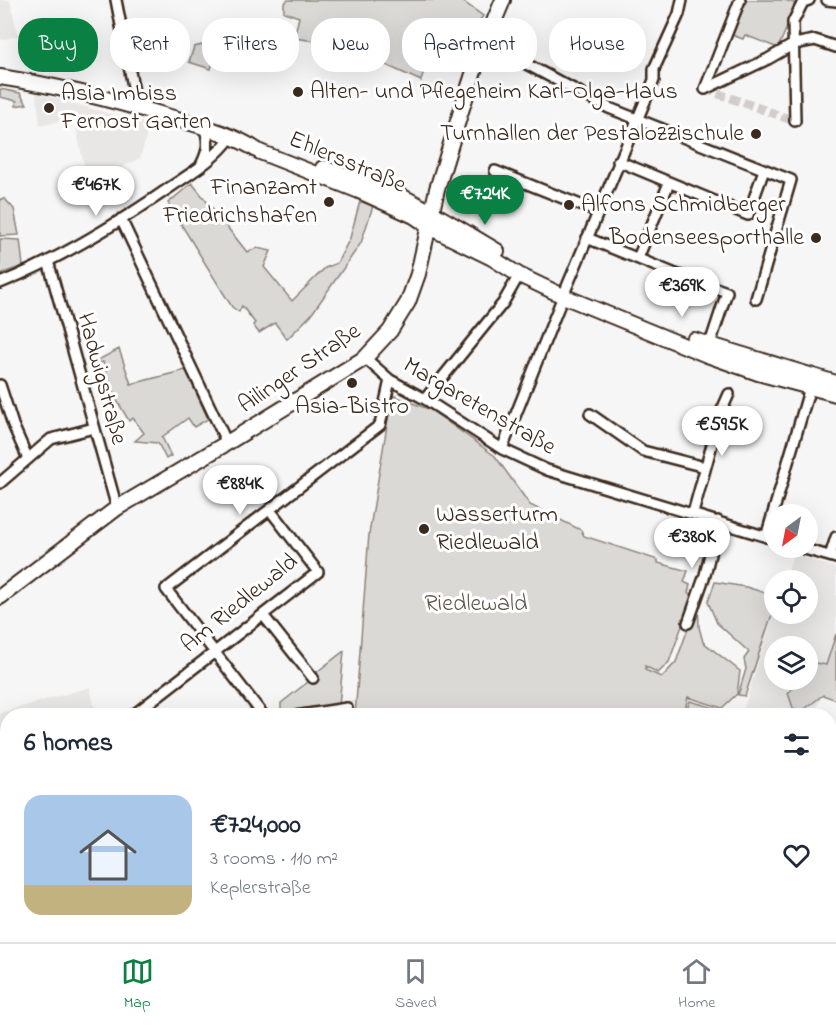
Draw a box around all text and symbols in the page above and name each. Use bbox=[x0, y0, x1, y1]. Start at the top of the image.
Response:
chip: Buy bbox=[18, 18, 98, 72]
chip: Rent bbox=[110, 18, 190, 72]
chip: Filters bbox=[202, 18, 299, 72]
chip: New bbox=[311, 18, 390, 72]
chip: Apartment bbox=[402, 18, 537, 72]
chip: House bbox=[549, 18, 646, 72]
place label: Alten- und Pflegeheim Karl-Olga-Haus bbox=[310, 75, 678, 110]
place label: Asia Imbiss Fernost Garten bbox=[60, 77, 211, 140]
marker: Alten- und Pflegeheim Karl-Olga-Haus bbox=[291, 85, 305, 99]
marker: Asia Imbiss Fernost Garten bbox=[42, 101, 56, 115]
place label: Turnhallen der Pestalozzischule bbox=[440, 117, 744, 152]
street label: Ehlersstraße bbox=[283, 123, 411, 204]
marker: Turnhallen der Pestalozzischule bbox=[749, 127, 763, 141]
pin: €467K bbox=[54, 166, 138, 217]
text: €467K bbox=[72, 171, 120, 200]
place label: Finanzamt Friedrichshafen bbox=[162, 171, 317, 234]
pin: €724K bbox=[443, 175, 527, 226]
text: €724K bbox=[460, 180, 510, 209]
place label: Alfons Schmidberger bbox=[581, 188, 786, 223]
marker: Finanzamt Friedrichshafen bbox=[322, 195, 336, 209]
marker: Alfons Schmidberger bbox=[562, 198, 576, 212]
place label: Bodenseesporthalle bbox=[608, 221, 804, 256]
marker: Bodenseesporthalle bbox=[809, 231, 823, 245]
pin: €369K bbox=[640, 267, 724, 318]
text: €369K bbox=[659, 272, 705, 301]
street label: Hadwigstraße bbox=[67, 309, 135, 449]
street label: Ailinger Straße bbox=[232, 315, 369, 423]
street label: Margaretenstraße bbox=[396, 349, 562, 465]
marker: Asia-Bistro bbox=[345, 376, 359, 390]
place label: Asia-Bistro bbox=[295, 390, 409, 425]
pin: €595K bbox=[680, 406, 764, 457]
text: €595K bbox=[696, 411, 748, 440]
pin: €884K bbox=[198, 465, 282, 516]
text: €884K bbox=[217, 470, 263, 499]
place label: Wasserturm Riedlewald bbox=[436, 498, 558, 561]
north arrow bbox=[764, 504, 818, 558]
map controls bbox=[764, 504, 818, 690]
pin: €380K bbox=[650, 518, 734, 569]
marker: Wasserturm Riedlewald bbox=[417, 522, 431, 536]
text: €380K bbox=[668, 523, 716, 552]
street label: Am Riedlewald bbox=[174, 545, 307, 662]
button: locate bbox=[764, 570, 818, 624]
park label: Riedlewald bbox=[425, 587, 528, 622]
button: layers bbox=[764, 636, 818, 690]
text: 6 homes bbox=[24, 725, 113, 763]
icon: filters bbox=[780, 728, 813, 761]
text: €724,000 bbox=[210, 807, 301, 845]
icon: home bbox=[72, 819, 144, 891]
icon: heart bbox=[780, 839, 813, 872]
text: 3 rooms · 110 m² bbox=[210, 845, 338, 874]
text: Keplerstraße bbox=[210, 874, 311, 903]
tab: Map bbox=[121, 955, 154, 1015]
tab: Saved bbox=[395, 955, 437, 1015]
tab: Home bbox=[678, 955, 715, 1015]

